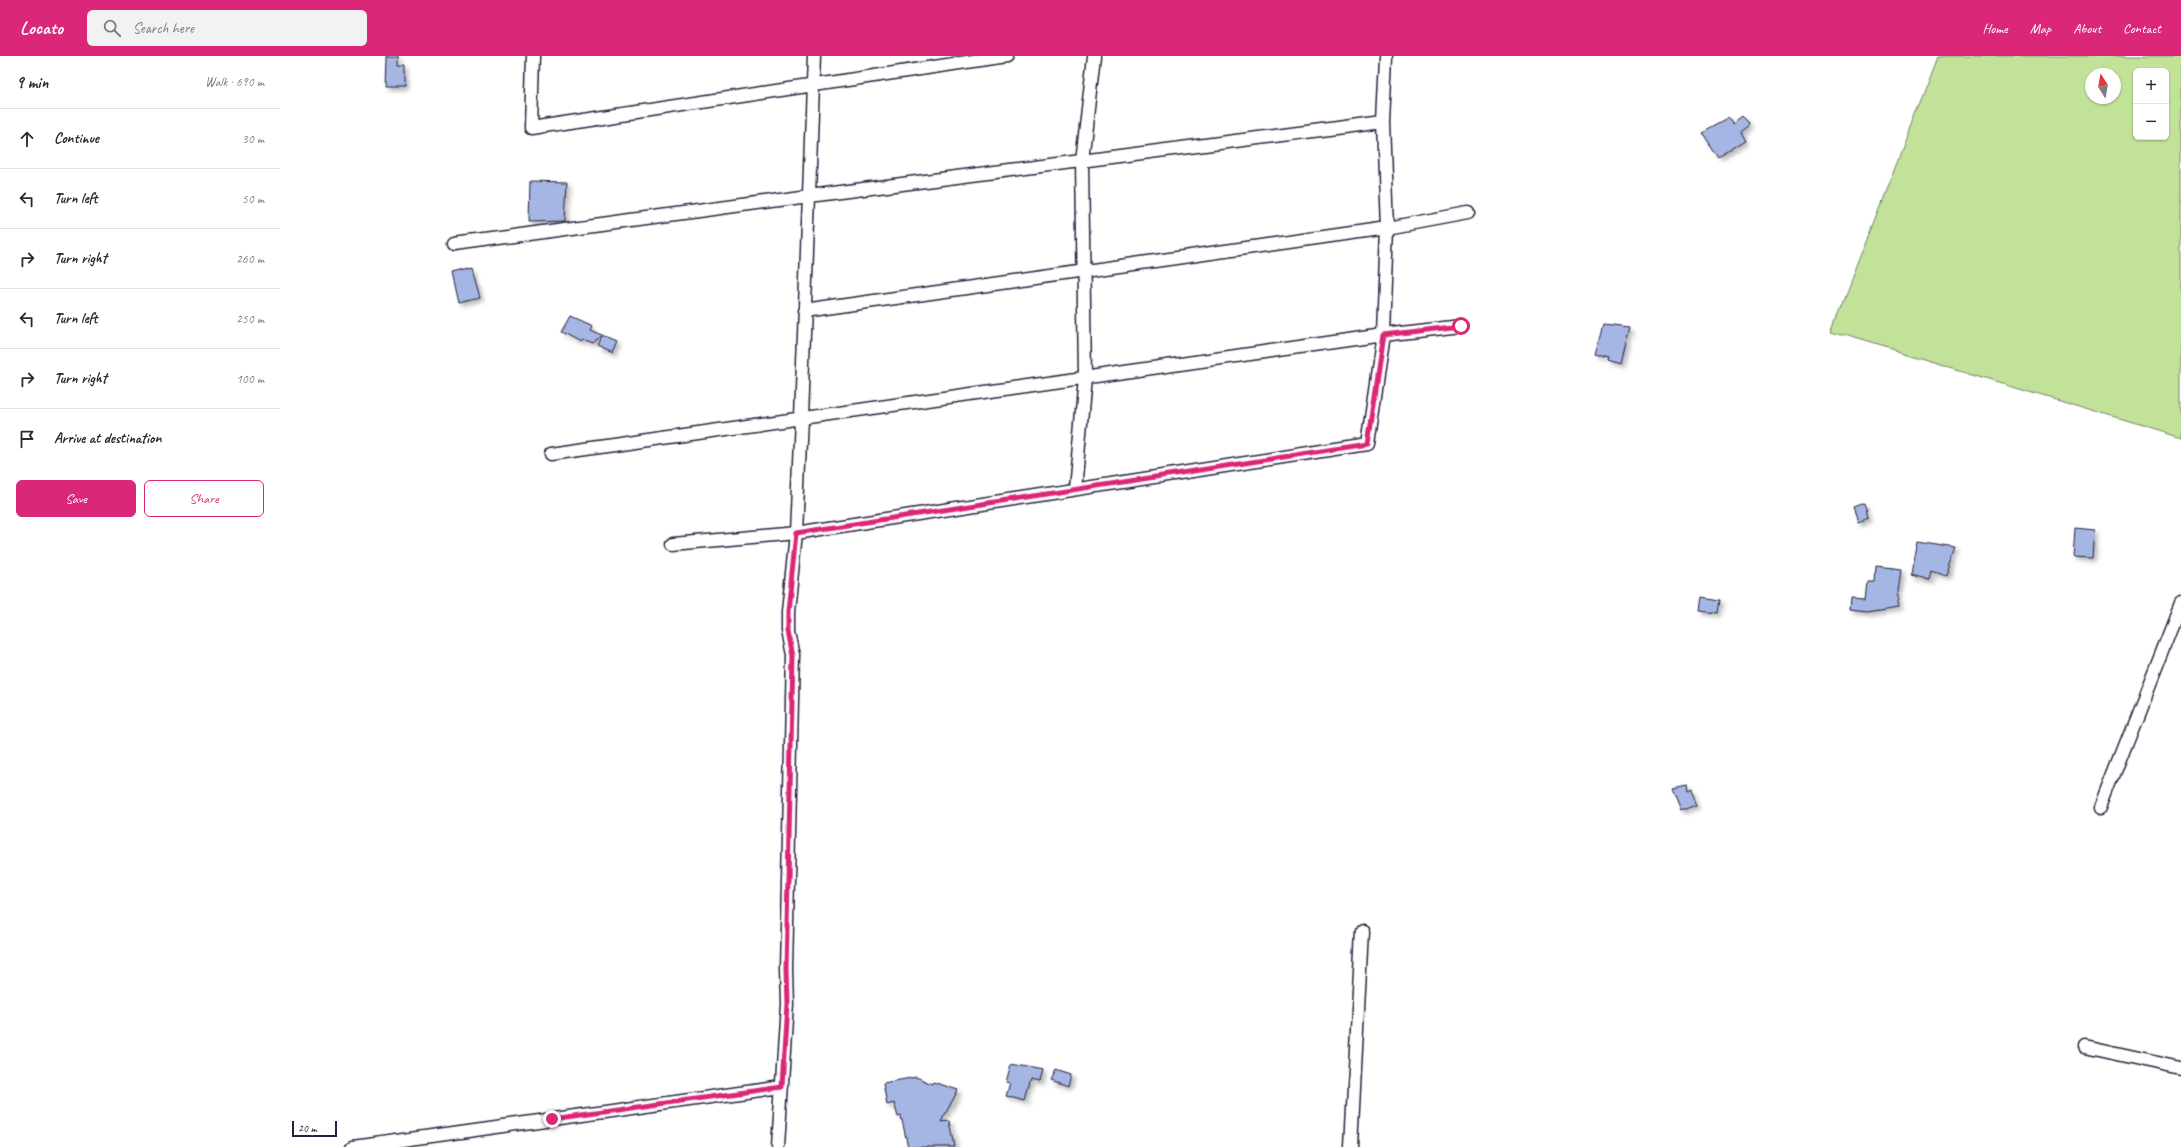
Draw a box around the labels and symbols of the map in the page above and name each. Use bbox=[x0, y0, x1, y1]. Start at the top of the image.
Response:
north arrow bbox=[2085, 68, 2121, 104]
route start bbox=[1452, 317, 1470, 335]
route end bbox=[543, 1110, 561, 1128]
scale bar bbox=[292, 1119, 337, 1138]

